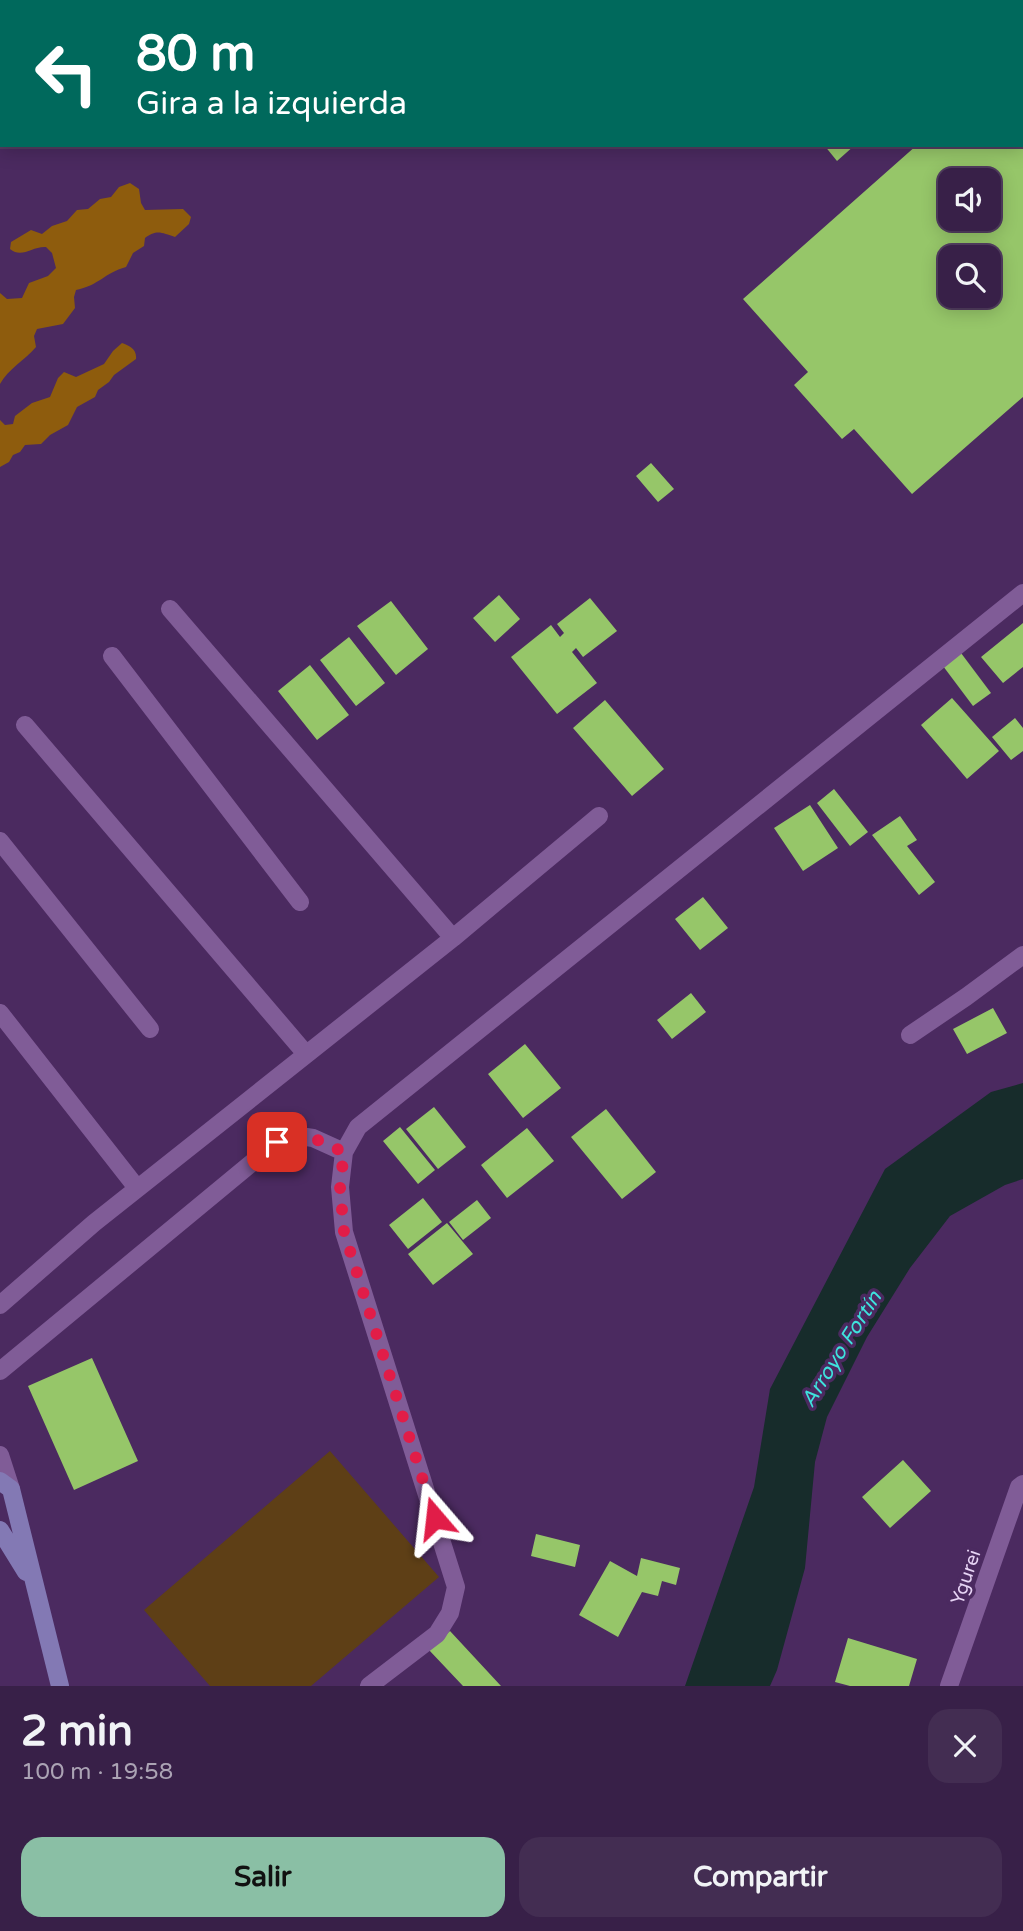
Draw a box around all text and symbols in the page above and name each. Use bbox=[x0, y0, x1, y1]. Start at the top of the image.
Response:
text: 80 m bbox=[136, 25, 255, 84]
icon: left bbox=[21, 28, 112, 119]
text: Gira a la izquierda bbox=[136, 85, 407, 123]
map controls bbox=[938, 168, 1001, 308]
button: sound bbox=[938, 168, 1001, 231]
button: search bbox=[938, 245, 1001, 308]
pin bbox=[247, 1112, 307, 1172]
icon: arrive bbox=[258, 1123, 296, 1161]
water label: Arroyo Fortín bbox=[796, 1286, 888, 1412]
position arrow bbox=[398, 1481, 472, 1555]
street label: Ygurei bbox=[946, 1547, 986, 1608]
text: 2 min bbox=[21, 1706, 133, 1757]
button: close bbox=[928, 1709, 1002, 1783]
text: 100 m · 19:58 bbox=[21, 1758, 173, 1786]
button: Salir bbox=[21, 1837, 505, 1917]
button: Compartir bbox=[519, 1837, 1002, 1917]

